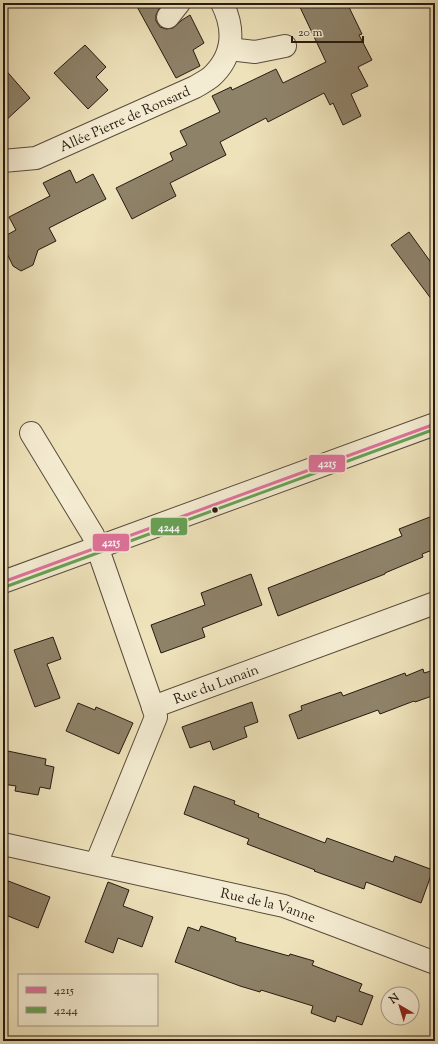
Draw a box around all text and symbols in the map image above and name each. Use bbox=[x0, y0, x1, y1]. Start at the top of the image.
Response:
scale bar bbox=[292, 18, 363, 44]
text: 20 m bbox=[298, 24, 323, 42]
street label: Allée Pierre de Ronsard bbox=[57, 82, 194, 158]
line badge: 4215 bbox=[308, 454, 346, 473]
text: 4215 bbox=[317, 456, 336, 472]
unlabelled marker bbox=[210, 505, 220, 515]
line badge: 4244 bbox=[150, 517, 188, 536]
text: 4244 bbox=[157, 520, 180, 536]
line badge: 4215 bbox=[92, 533, 130, 552]
text: 4215 bbox=[101, 535, 120, 551]
street label: Rue du Lunain bbox=[171, 661, 262, 711]
street label: Rue de la Vanne bbox=[218, 884, 318, 929]
legend bbox=[18, 974, 158, 1026]
text: 4215 bbox=[54, 982, 74, 1000]
north arrow bbox=[380, 986, 420, 1026]
text: N bbox=[385, 990, 403, 1009]
text: 4244 bbox=[54, 1002, 78, 1020]

